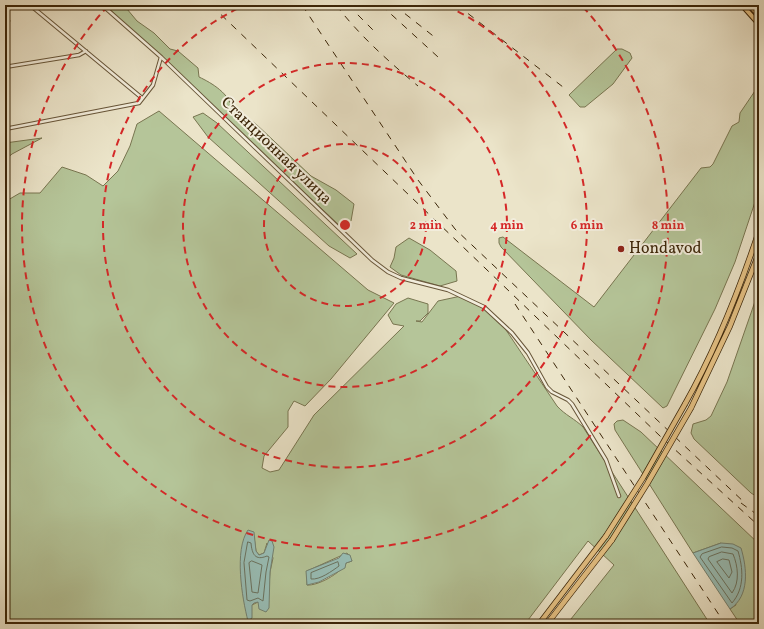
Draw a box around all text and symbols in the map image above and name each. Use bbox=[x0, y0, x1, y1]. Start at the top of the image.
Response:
street label: Станционная улица bbox=[216, 92, 336, 210]
centre of rings bbox=[338, 218, 352, 232]
text: 2 min bbox=[410, 218, 442, 234]
text: 4 min bbox=[490, 218, 524, 234]
text: 6 min bbox=[571, 218, 603, 234]
text: 8 min bbox=[652, 218, 684, 234]
place label: Hondavod bbox=[629, 238, 701, 260]
marker: Hondavod bbox=[616, 244, 626, 254]

